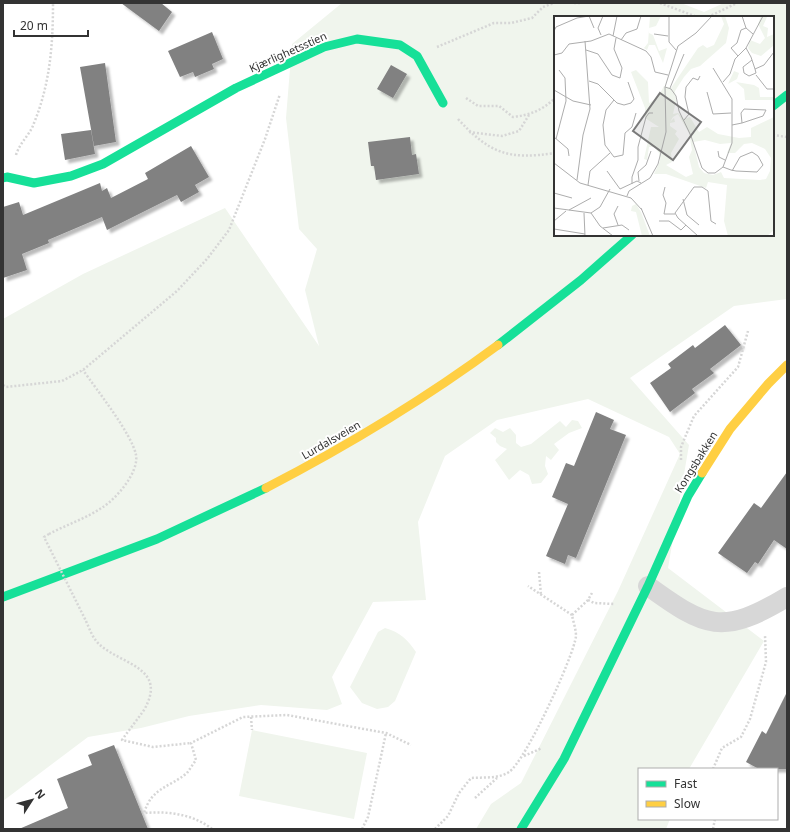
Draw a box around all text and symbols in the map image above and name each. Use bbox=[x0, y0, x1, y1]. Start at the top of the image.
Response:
scale bar bbox=[14, 12, 88, 38]
inset map bbox=[554, 16, 774, 236]
text: 20 m bbox=[20, 17, 48, 34]
street label: Kjærlighetsstien bbox=[247, 28, 329, 75]
street label: Lurdalsveien bbox=[299, 417, 363, 462]
street label: Kongsbakken bbox=[671, 428, 720, 495]
legend bbox=[638, 768, 778, 820]
text: Fast bbox=[674, 775, 698, 792]
north arrow bbox=[12, 780, 52, 820]
text: N bbox=[32, 786, 49, 802]
text: Slow bbox=[674, 795, 701, 812]

